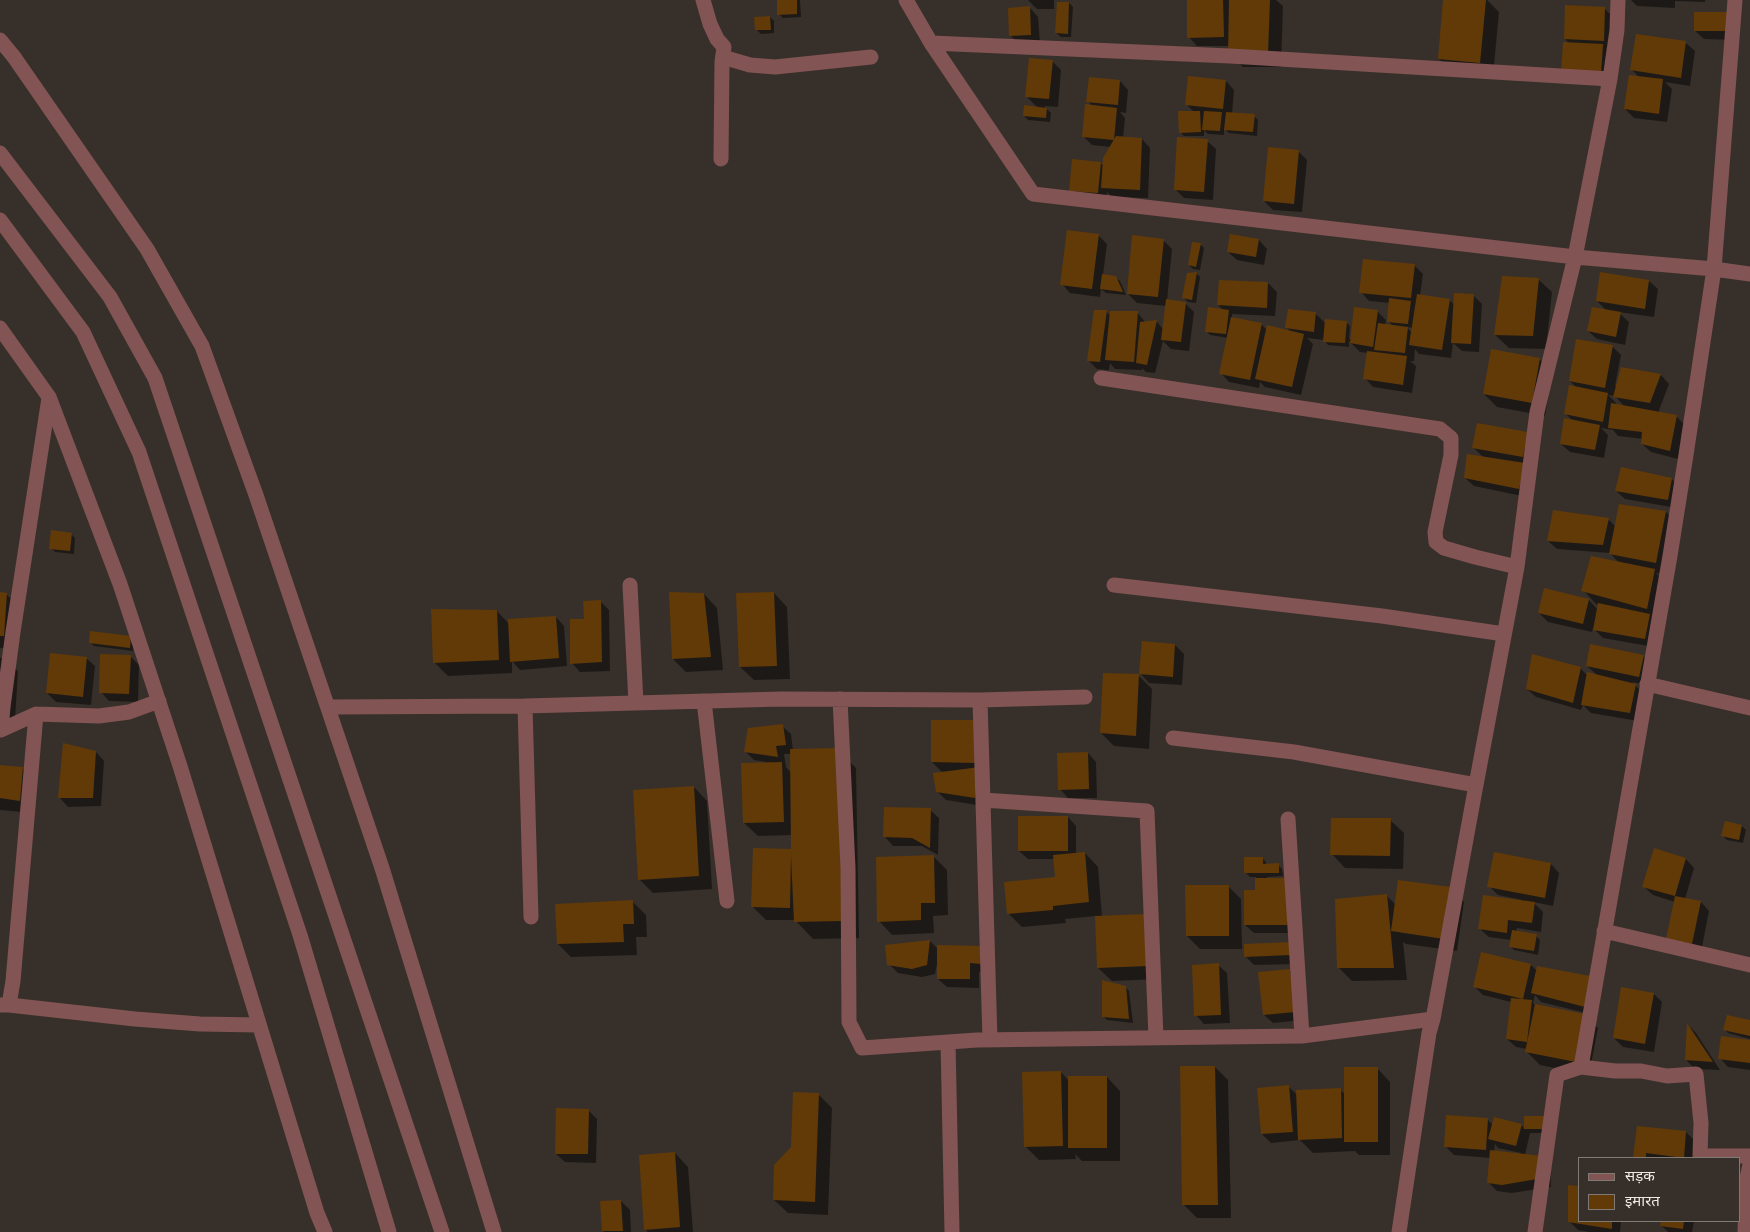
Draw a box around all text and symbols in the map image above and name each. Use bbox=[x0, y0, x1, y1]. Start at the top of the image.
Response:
legend bbox=[1578, 1157, 1740, 1222]
text: सड़क bbox=[1625, 1166, 1655, 1185]
text: इमारत bbox=[1625, 1191, 1660, 1210]

